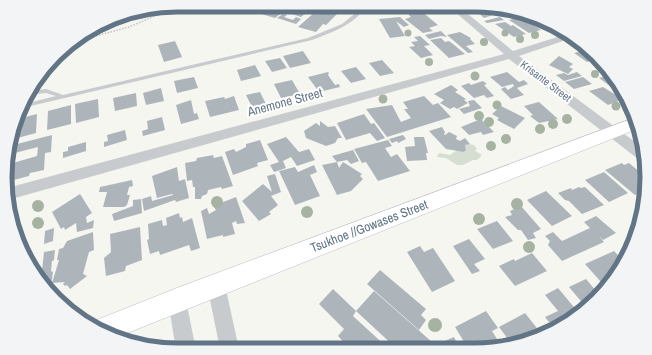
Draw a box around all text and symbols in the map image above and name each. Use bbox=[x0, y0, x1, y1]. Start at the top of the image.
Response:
street label: Krisante Street bbox=[518, 57, 575, 105]
street label: Anemone Street bbox=[245, 84, 324, 120]
street label: Tsukhoe //Gowases Street bbox=[308, 196, 430, 256]

